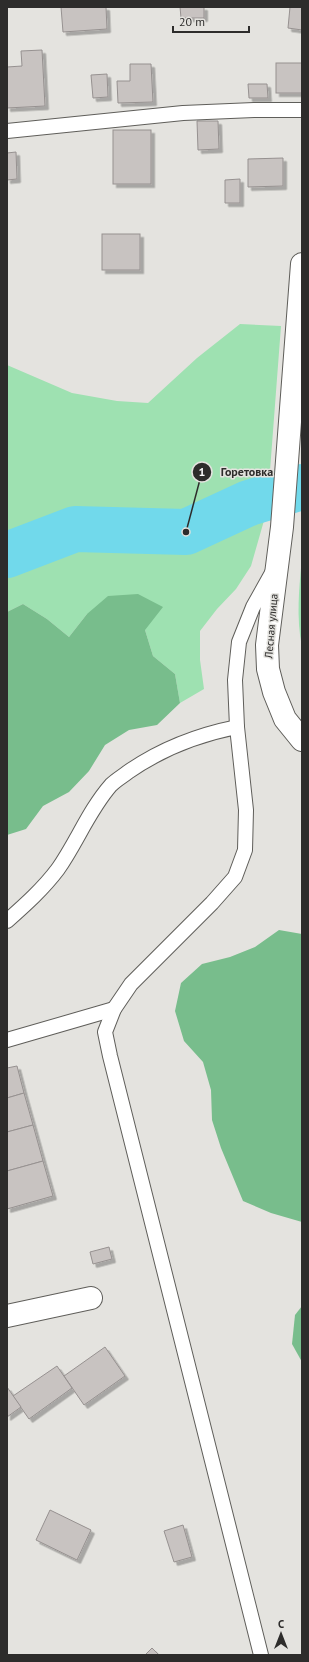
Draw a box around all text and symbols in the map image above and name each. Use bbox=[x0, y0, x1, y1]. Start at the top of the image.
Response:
scale bar bbox=[173, 8, 249, 34]
text: 20 m bbox=[179, 14, 205, 29]
callout: Горетовка bbox=[192, 460, 281, 484]
text: 1 bbox=[199, 464, 205, 479]
text: Горетовка bbox=[221, 464, 273, 479]
street label: Лесная улица bbox=[261, 593, 281, 660]
north arrow bbox=[261, 1614, 301, 1654]
text: С bbox=[278, 1617, 284, 1631]

